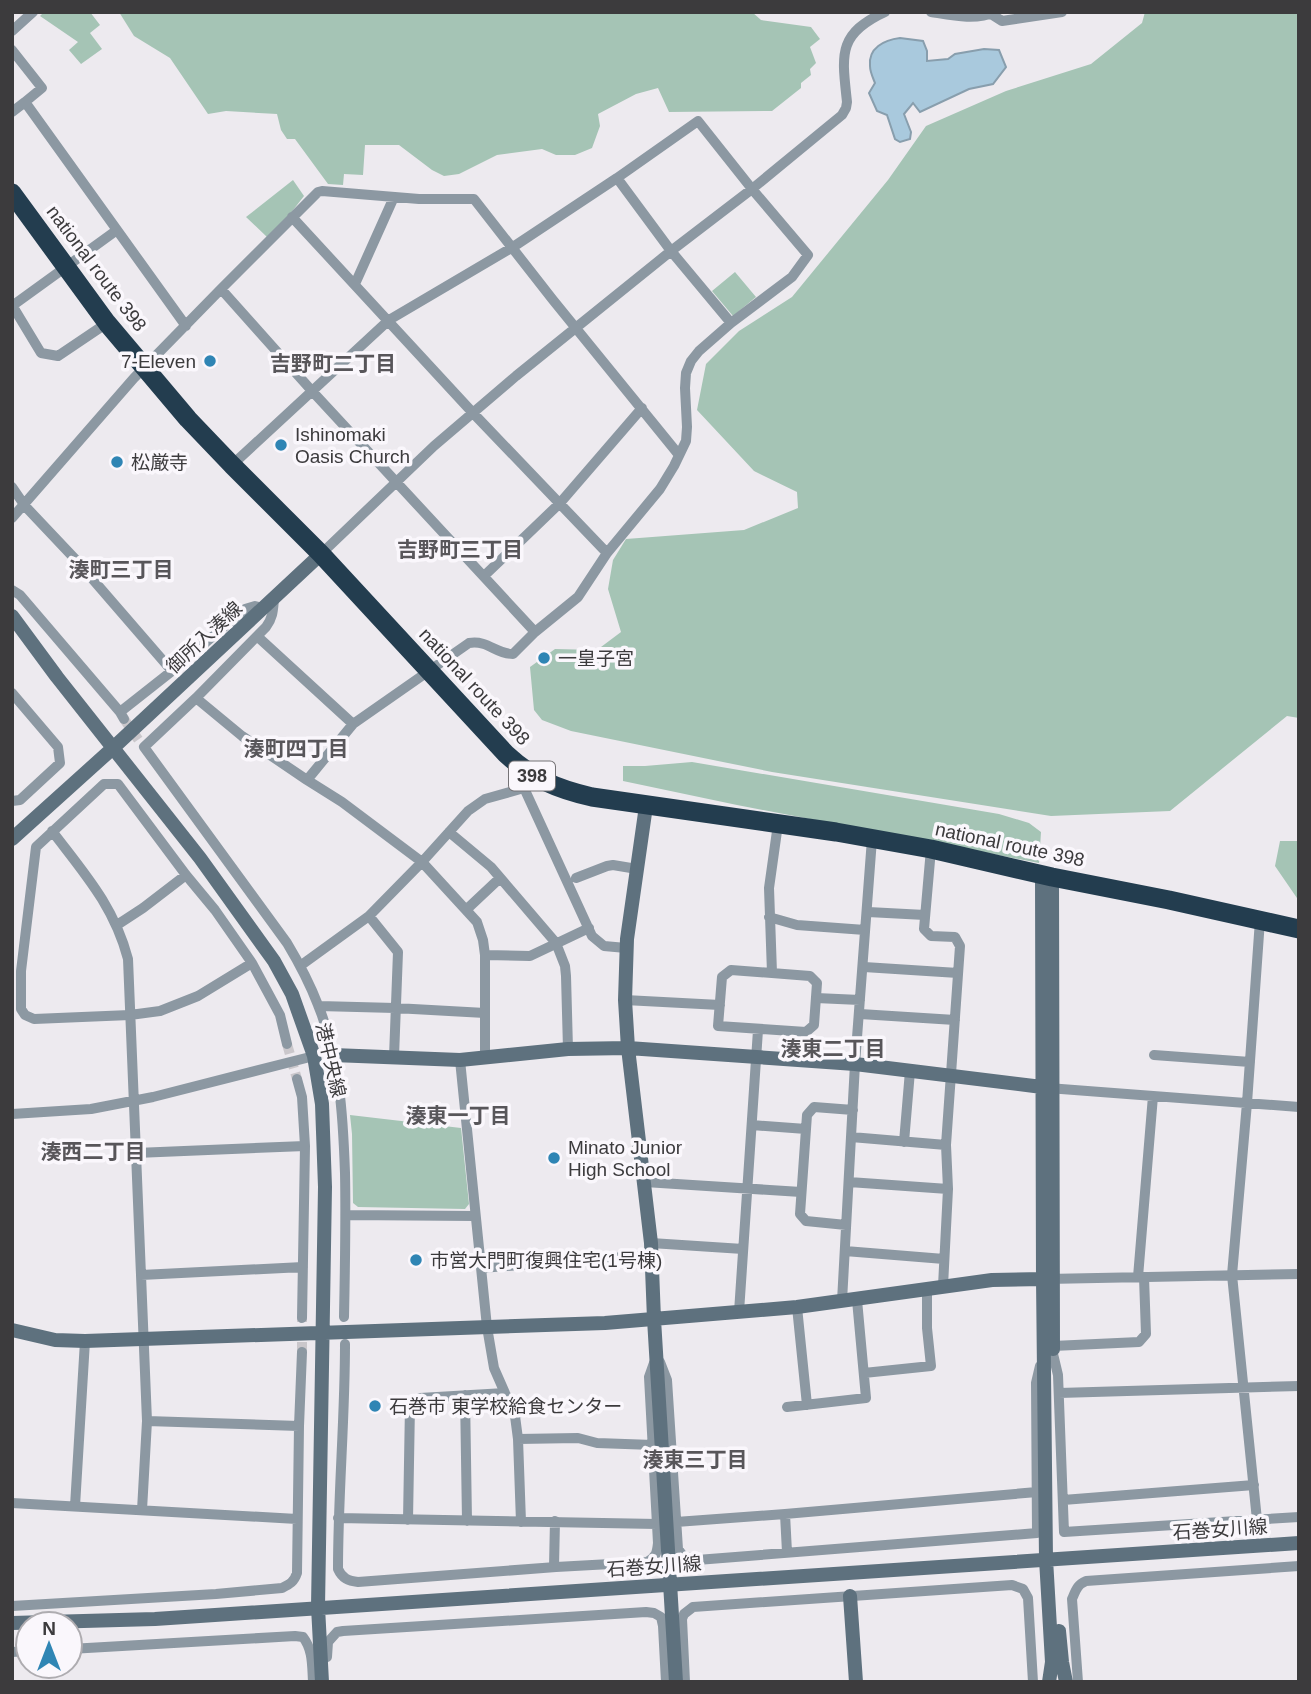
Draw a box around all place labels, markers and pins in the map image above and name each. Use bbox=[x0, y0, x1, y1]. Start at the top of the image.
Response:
place label: 7-Eleven bbox=[121, 351, 196, 372]
marker: 7-Eleven bbox=[202, 353, 218, 369]
place label: Ishinomaki Oasis Church bbox=[295, 424, 410, 467]
marker: Ishinomaki Oasis Church bbox=[273, 437, 289, 453]
place label: 松厳寺 bbox=[131, 452, 188, 473]
marker: 松厳寺 bbox=[109, 454, 125, 470]
place label: 一皇子宮 bbox=[558, 648, 634, 669]
marker: 一皇子宮 bbox=[536, 650, 552, 666]
place label: Minato Junior High School bbox=[568, 1137, 683, 1180]
marker: Minato Junior High School bbox=[546, 1150, 562, 1166]
place label: 市営大門町復興住宅(1号棟) bbox=[430, 1250, 662, 1271]
marker: 市営大門町復興住宅(1号棟) bbox=[408, 1252, 424, 1268]
place label: 石巻市 東学校給食センター bbox=[389, 1396, 622, 1417]
marker: 石巻市 東学校給食センター bbox=[367, 1398, 383, 1414]

